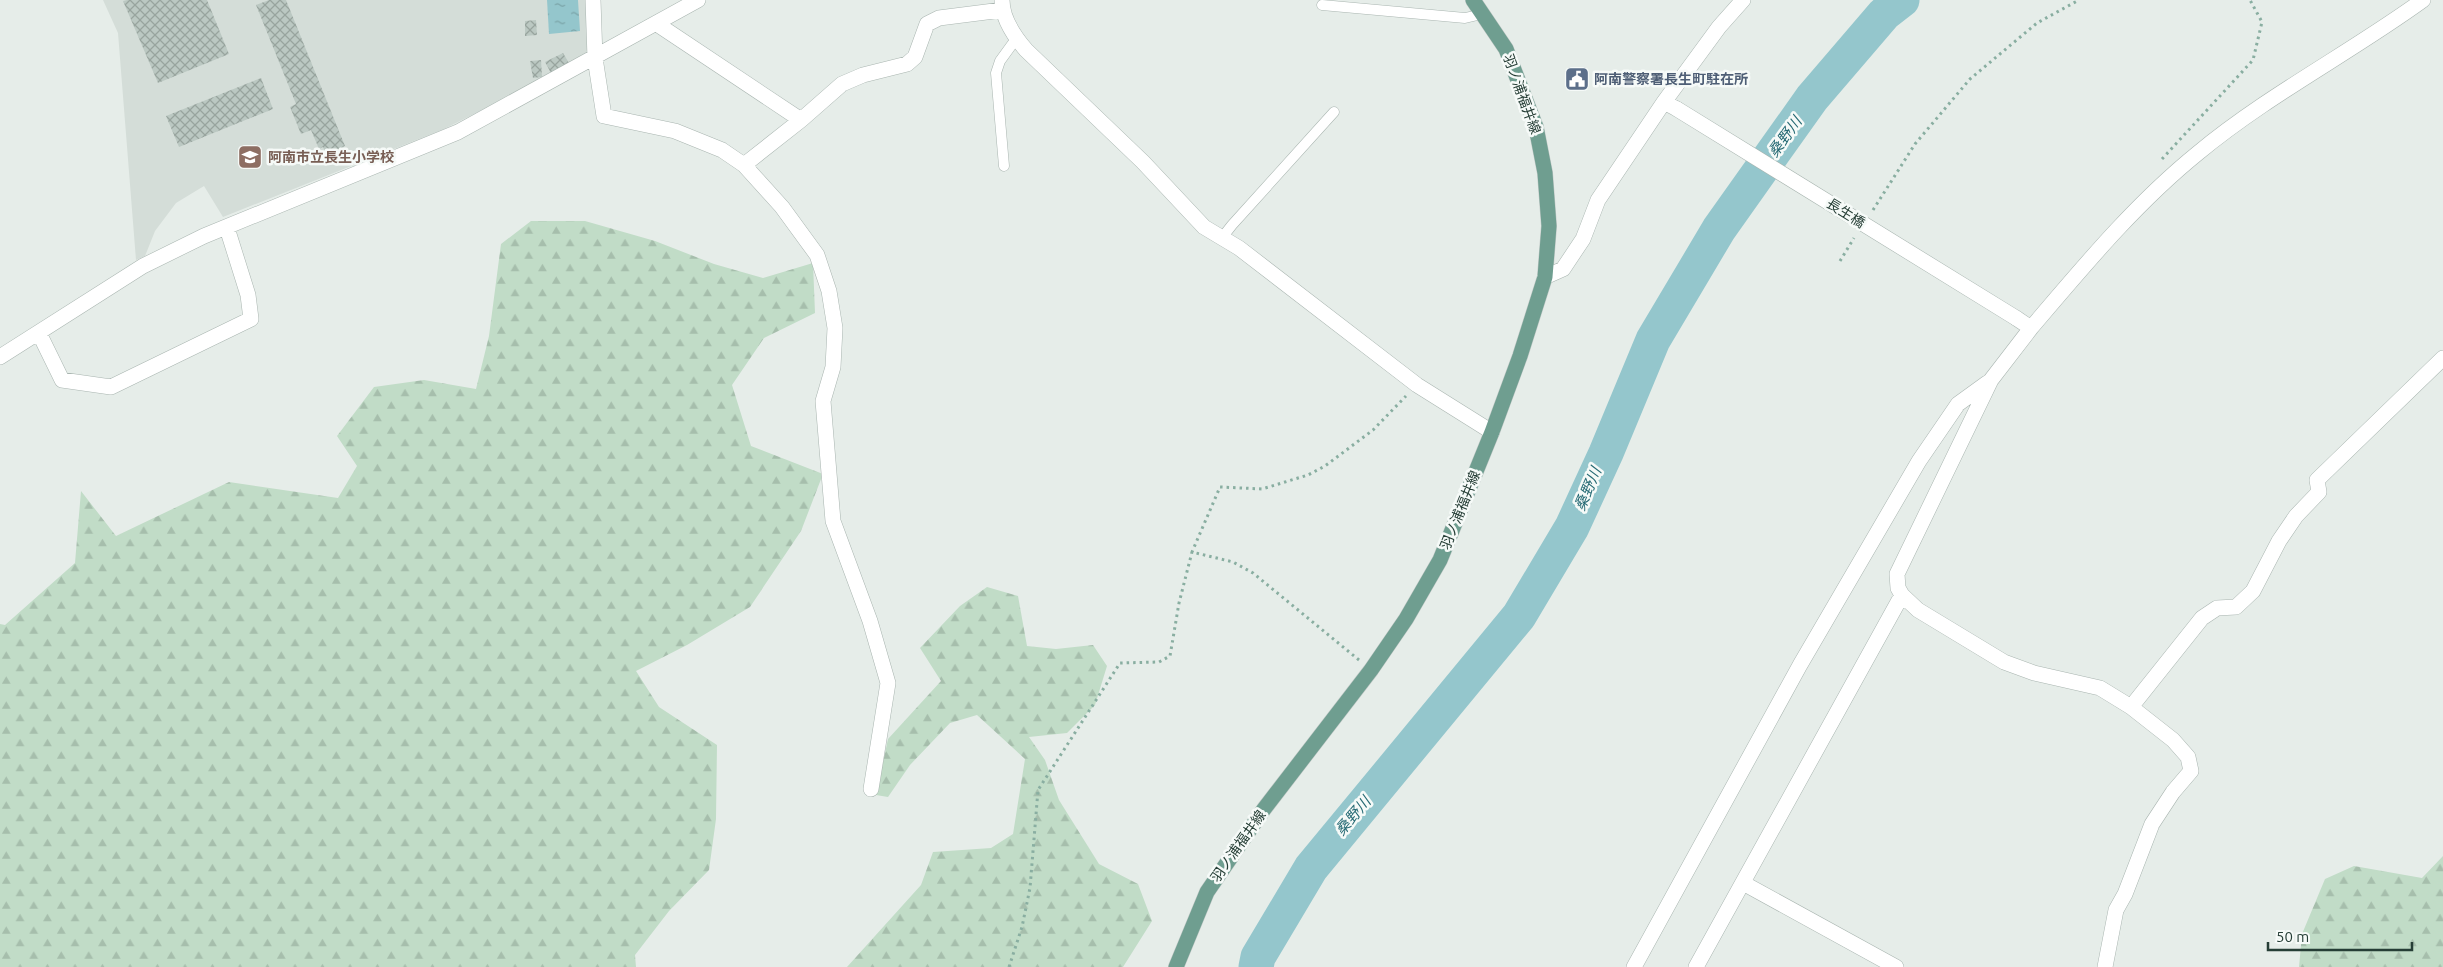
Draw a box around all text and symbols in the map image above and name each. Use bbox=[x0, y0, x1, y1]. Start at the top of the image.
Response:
street label: 羽ノ浦福井線 bbox=[1500, 52, 1544, 136]
public building icon: 阿南警察署長生町駐在所 bbox=[1564, 66, 1590, 92]
place label: 阿南警察署長生町駐在所 bbox=[1594, 71, 1748, 87]
water label: 桑野川 bbox=[1764, 112, 1806, 160]
school or university icon: 阿南市立長生小学校 bbox=[237, 144, 263, 170]
place label: 阿南市立長生小学校 bbox=[268, 149, 394, 165]
street label: 長生橋 bbox=[1824, 195, 1868, 231]
water label: 桑野川 bbox=[1571, 463, 1605, 513]
street label: 羽ノ浦福井線 bbox=[1437, 468, 1483, 552]
water label: 桑野川 bbox=[1332, 791, 1375, 838]
street label: 羽ノ浦福井線 bbox=[1207, 807, 1269, 885]
scale bar bbox=[2268, 920, 2412, 952]
text: 50 m bbox=[2276, 928, 2309, 945]

